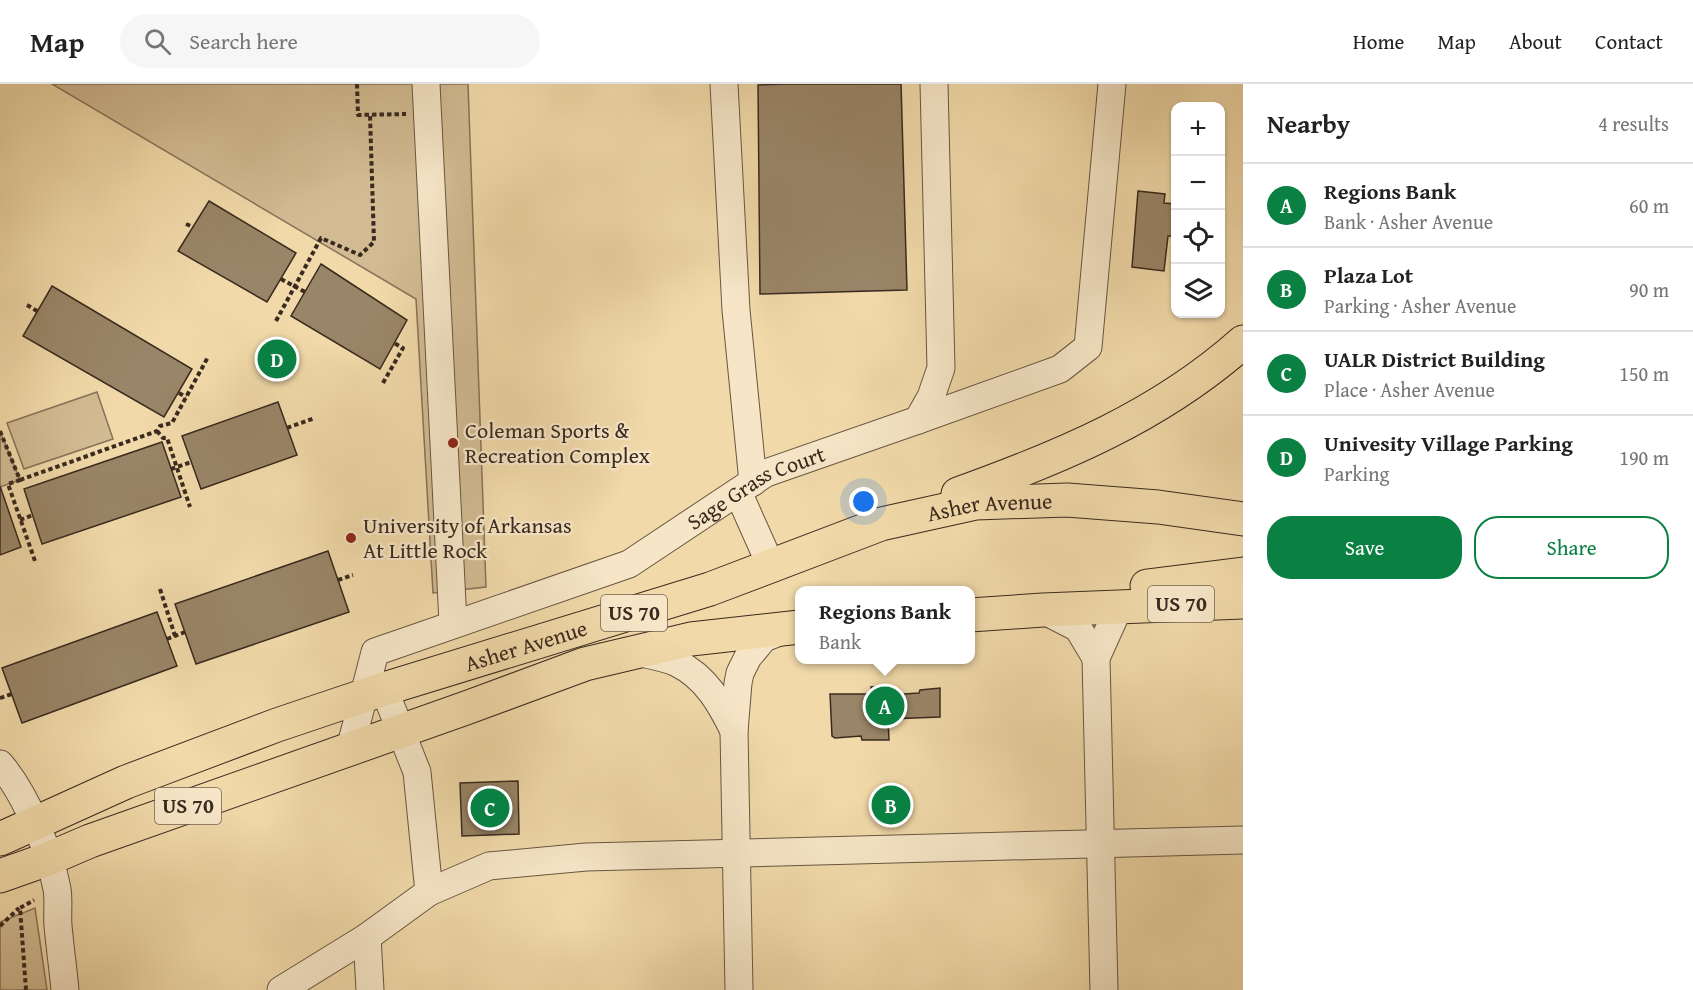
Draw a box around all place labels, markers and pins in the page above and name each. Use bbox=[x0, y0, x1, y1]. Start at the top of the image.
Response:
pin: D bbox=[258, 336, 296, 382]
place label: Coleman Sports & Recreation Complex bbox=[465, 414, 651, 471]
marker: Coleman Sports & Recreation Complex bbox=[446, 436, 460, 450]
place label: University of Arkansas At Little Rock bbox=[363, 509, 572, 566]
marker: University of Arkansas At Little Rock bbox=[344, 531, 358, 545]
pin: A bbox=[866, 684, 904, 728]
pin: B bbox=[872, 782, 910, 828]
pin: C bbox=[470, 786, 510, 830]

